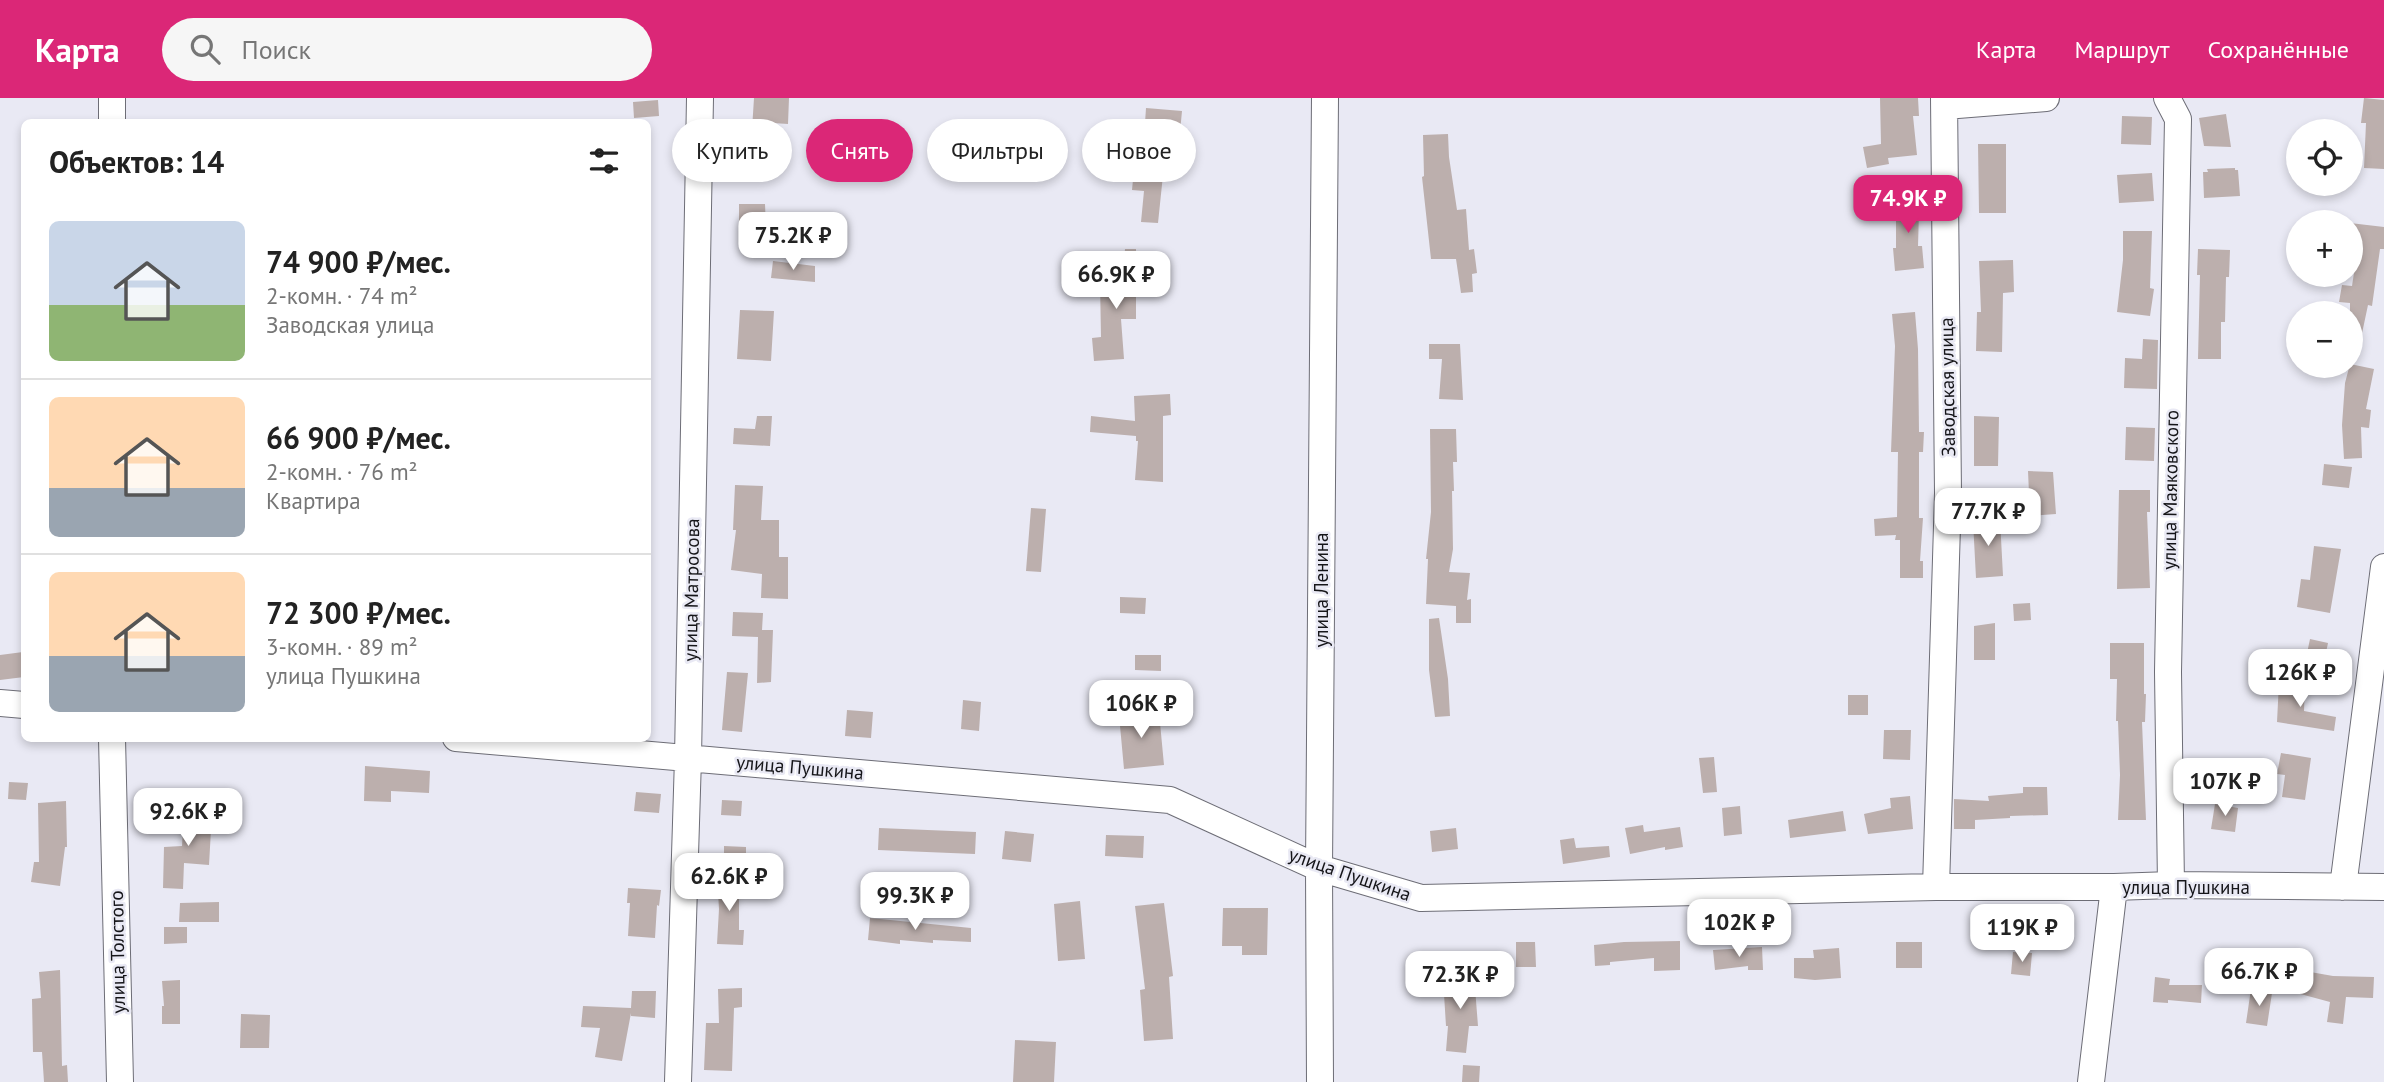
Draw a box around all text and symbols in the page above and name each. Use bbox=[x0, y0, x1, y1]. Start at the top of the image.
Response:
search box bbox=[162, 18, 652, 81]
text: Карта bbox=[35, 28, 120, 71]
icon: search bbox=[186, 30, 224, 68]
text: Поиск bbox=[242, 33, 311, 66]
text: Карта bbox=[1976, 34, 2036, 65]
text: Маршрут bbox=[2074, 34, 2169, 65]
text: Сохранённые bbox=[2207, 34, 2349, 65]
chip: Купить bbox=[672, 119, 792, 182]
chip: Снять bbox=[806, 119, 913, 182]
chip: Фильтры bbox=[927, 119, 1068, 182]
chip: Новое bbox=[1082, 119, 1196, 182]
map controls bbox=[2286, 119, 2363, 378]
button: locate bbox=[2286, 119, 2363, 196]
text: Объектов: 14 bbox=[49, 142, 224, 181]
icon: filters bbox=[585, 142, 623, 180]
pin: 74.9K ₽ bbox=[1843, 176, 1973, 235]
text: 74.9K ₽ bbox=[1869, 183, 1947, 212]
button: + bbox=[2286, 210, 2363, 287]
pin: 75.2K ₽ bbox=[728, 212, 858, 272]
text: 75.2K ₽ bbox=[754, 220, 832, 249]
text: 74 900 ₽/мес. bbox=[266, 242, 451, 281]
icon: home bbox=[105, 249, 189, 333]
pin: 66.9K ₽ bbox=[1051, 252, 1181, 311]
text: 66.9K ₽ bbox=[1077, 259, 1155, 288]
text: 2-комн. · 74 m² bbox=[266, 281, 418, 310]
button: − bbox=[2286, 301, 2363, 378]
text: Заводская улица bbox=[266, 310, 434, 339]
street label: Заводская улица bbox=[1934, 317, 1960, 457]
street label: улица Маяковского bbox=[2157, 410, 2183, 570]
text: 66 900 ₽/мес. bbox=[266, 418, 451, 457]
icon: home bbox=[105, 425, 189, 509]
text: 2-комн. · 76 m² bbox=[266, 457, 418, 486]
text: Квартира bbox=[266, 486, 361, 515]
pin: 77.7K ₽ bbox=[1923, 489, 2053, 548]
text: 77.7K ₽ bbox=[1951, 496, 2025, 525]
street label: улица Матросова bbox=[678, 518, 704, 662]
street label: улица Ленина bbox=[1309, 532, 1333, 648]
text: 72 300 ₽/мес. bbox=[266, 593, 451, 632]
icon: home bbox=[105, 600, 189, 684]
text: 3-комн. · 89 m² bbox=[266, 632, 418, 661]
pin: 126K ₽ bbox=[2243, 650, 2357, 709]
text: 126K ₽ bbox=[2264, 657, 2336, 686]
text: улица Пушкина bbox=[266, 661, 421, 690]
pin: 106K ₽ bbox=[1084, 680, 1198, 740]
text: 106K ₽ bbox=[1105, 688, 1177, 717]
street label: улица Пушкина bbox=[735, 749, 865, 785]
pin: 107K ₽ bbox=[2168, 758, 2282, 818]
text: 107K ₽ bbox=[2189, 766, 2261, 795]
pin: 92.6K ₽ bbox=[123, 788, 253, 848]
text: 92.6K ₽ bbox=[149, 796, 227, 825]
street label: улица Пушкина bbox=[1286, 842, 1414, 906]
pin: 62.6K ₽ bbox=[664, 854, 794, 913]
text: 62.6K ₽ bbox=[690, 861, 768, 890]
pin: 99.3K ₽ bbox=[850, 872, 980, 932]
street label: улица Пушкина bbox=[2122, 875, 2250, 899]
text: 99.3K ₽ bbox=[876, 880, 954, 909]
street label: улица Толстого bbox=[104, 890, 130, 1014]
pin: 102K ₽ bbox=[1682, 900, 1796, 959]
pin: 119K ₽ bbox=[1965, 904, 2079, 964]
text: 102K ₽ bbox=[1703, 907, 1775, 936]
text: 119K ₽ bbox=[1986, 912, 2058, 941]
pin: 66.7K ₽ bbox=[2194, 948, 2324, 1008]
pin: 72.3K ₽ bbox=[1395, 951, 1525, 1011]
text: 66.7K ₽ bbox=[2220, 956, 2298, 985]
text: 72.3K ₽ bbox=[1421, 959, 1499, 988]

